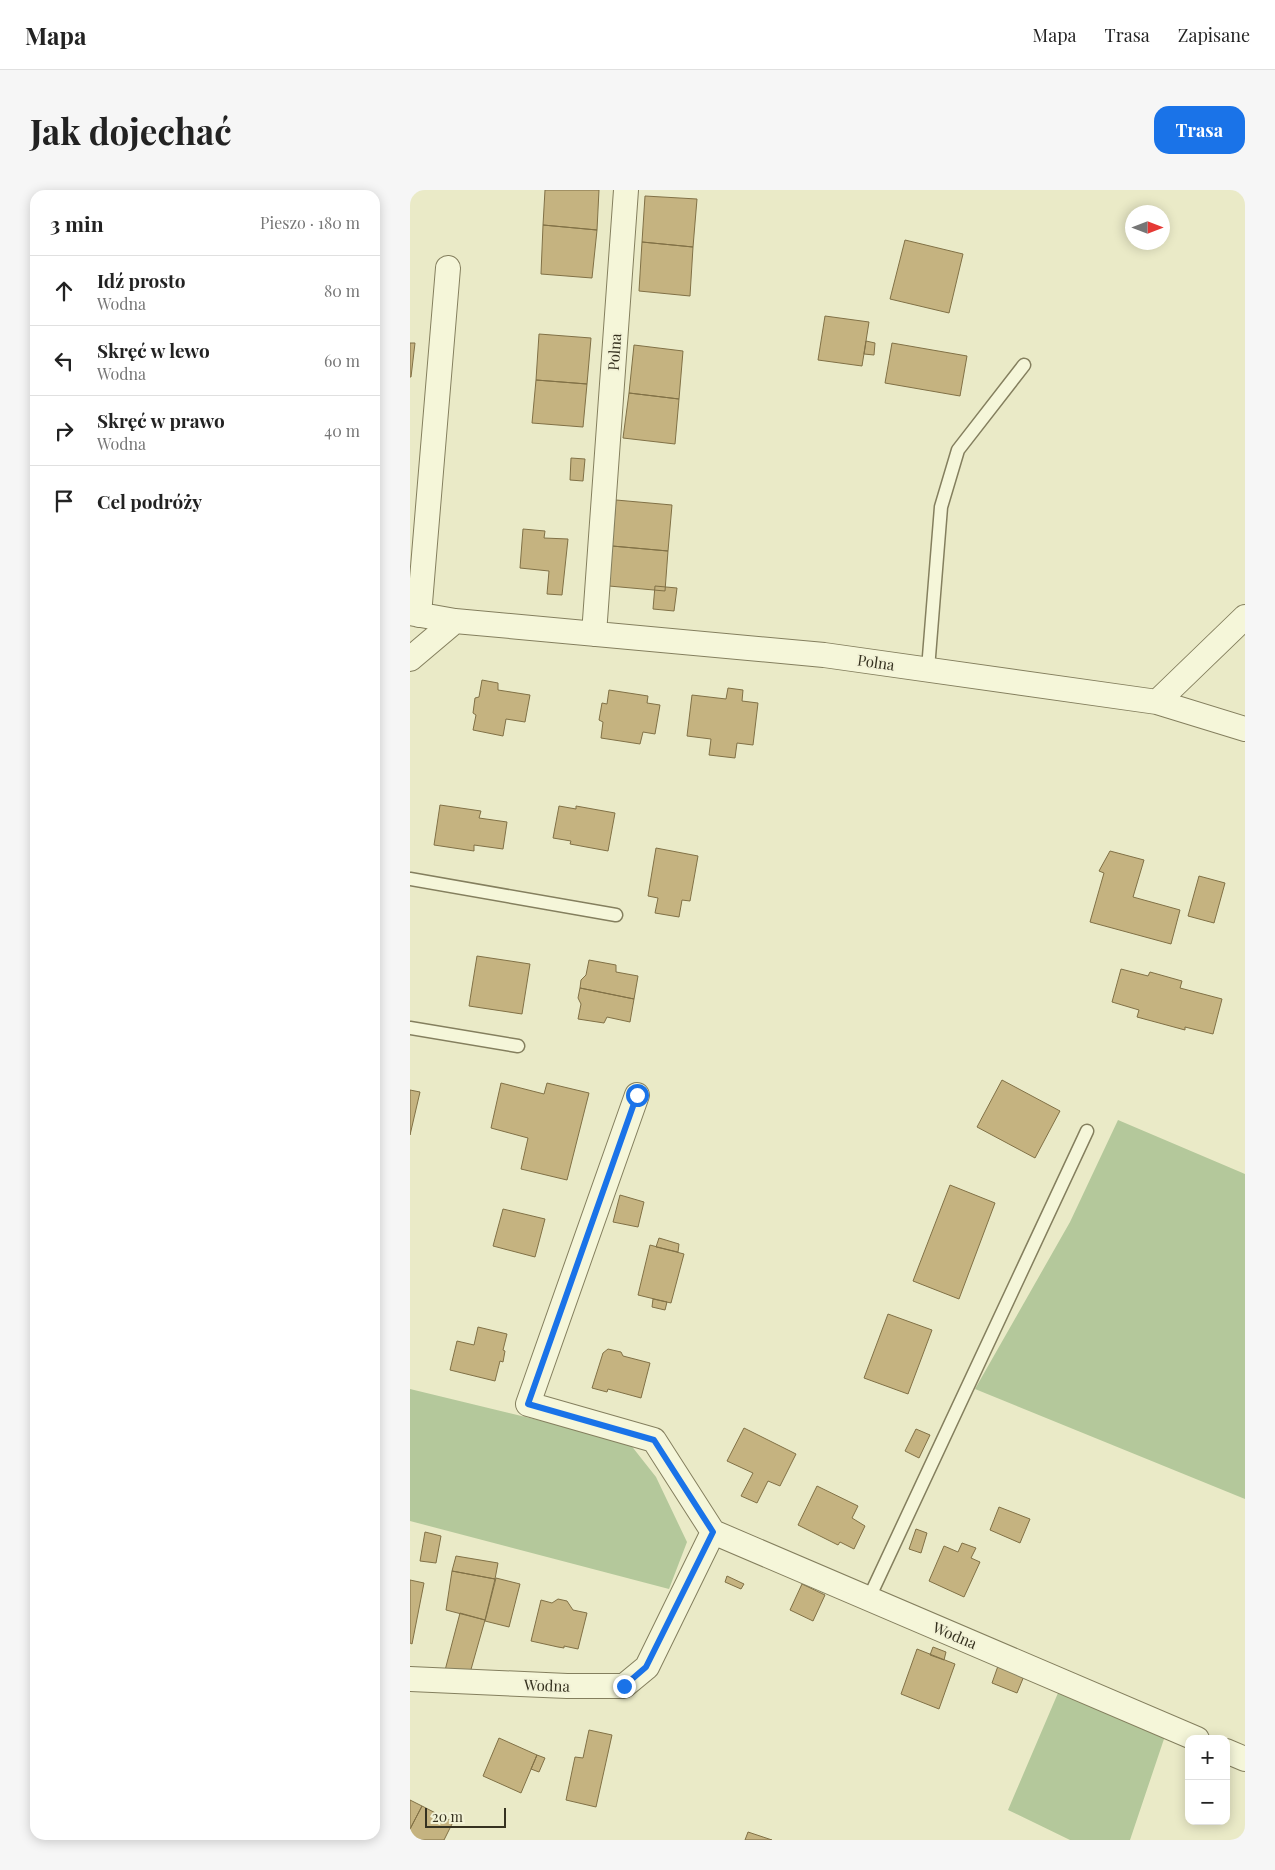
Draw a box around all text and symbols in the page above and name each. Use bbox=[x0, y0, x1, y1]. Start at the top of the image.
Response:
text: Mapa bbox=[25, 19, 86, 51]
text: Mapa bbox=[1033, 23, 1077, 47]
text: Trasa bbox=[1105, 23, 1150, 47]
text: Zapisane bbox=[1178, 23, 1250, 47]
button: Trasa bbox=[1154, 106, 1245, 154]
text: Jak dojechać bbox=[30, 107, 232, 154]
north arrow bbox=[1125, 205, 1170, 250]
text: 3 min bbox=[50, 209, 104, 237]
text: Pieszo · 180 m bbox=[260, 212, 360, 233]
text: Idź prosto bbox=[97, 267, 185, 293]
icon: ahead bbox=[50, 277, 78, 305]
text: 80 m bbox=[324, 280, 360, 301]
text: Wodna bbox=[97, 293, 146, 314]
street label: Polna bbox=[603, 332, 625, 371]
text: Skręć w lewo bbox=[97, 337, 210, 363]
icon: left bbox=[50, 347, 78, 375]
text: 60 m bbox=[324, 350, 360, 371]
text: Wodna bbox=[97, 363, 146, 384]
text: Skręć w prawo bbox=[97, 407, 225, 433]
icon: right bbox=[50, 417, 78, 445]
text: 40 m bbox=[324, 420, 360, 441]
text: Wodna bbox=[97, 433, 146, 454]
icon: arrive bbox=[50, 487, 78, 515]
text: Cel podróży bbox=[97, 488, 202, 514]
street label: Polna bbox=[856, 649, 896, 675]
route start bbox=[626, 1084, 649, 1107]
street label: Wodna bbox=[929, 1616, 981, 1653]
street label: Wodna bbox=[523, 1674, 571, 1696]
route end bbox=[613, 1675, 636, 1698]
map controls bbox=[1185, 1735, 1230, 1825]
button: + bbox=[1185, 1735, 1230, 1780]
button: − bbox=[1185, 1780, 1230, 1825]
scale bar bbox=[425, 1805, 506, 1828]
text: 20 m bbox=[432, 1807, 463, 1826]

